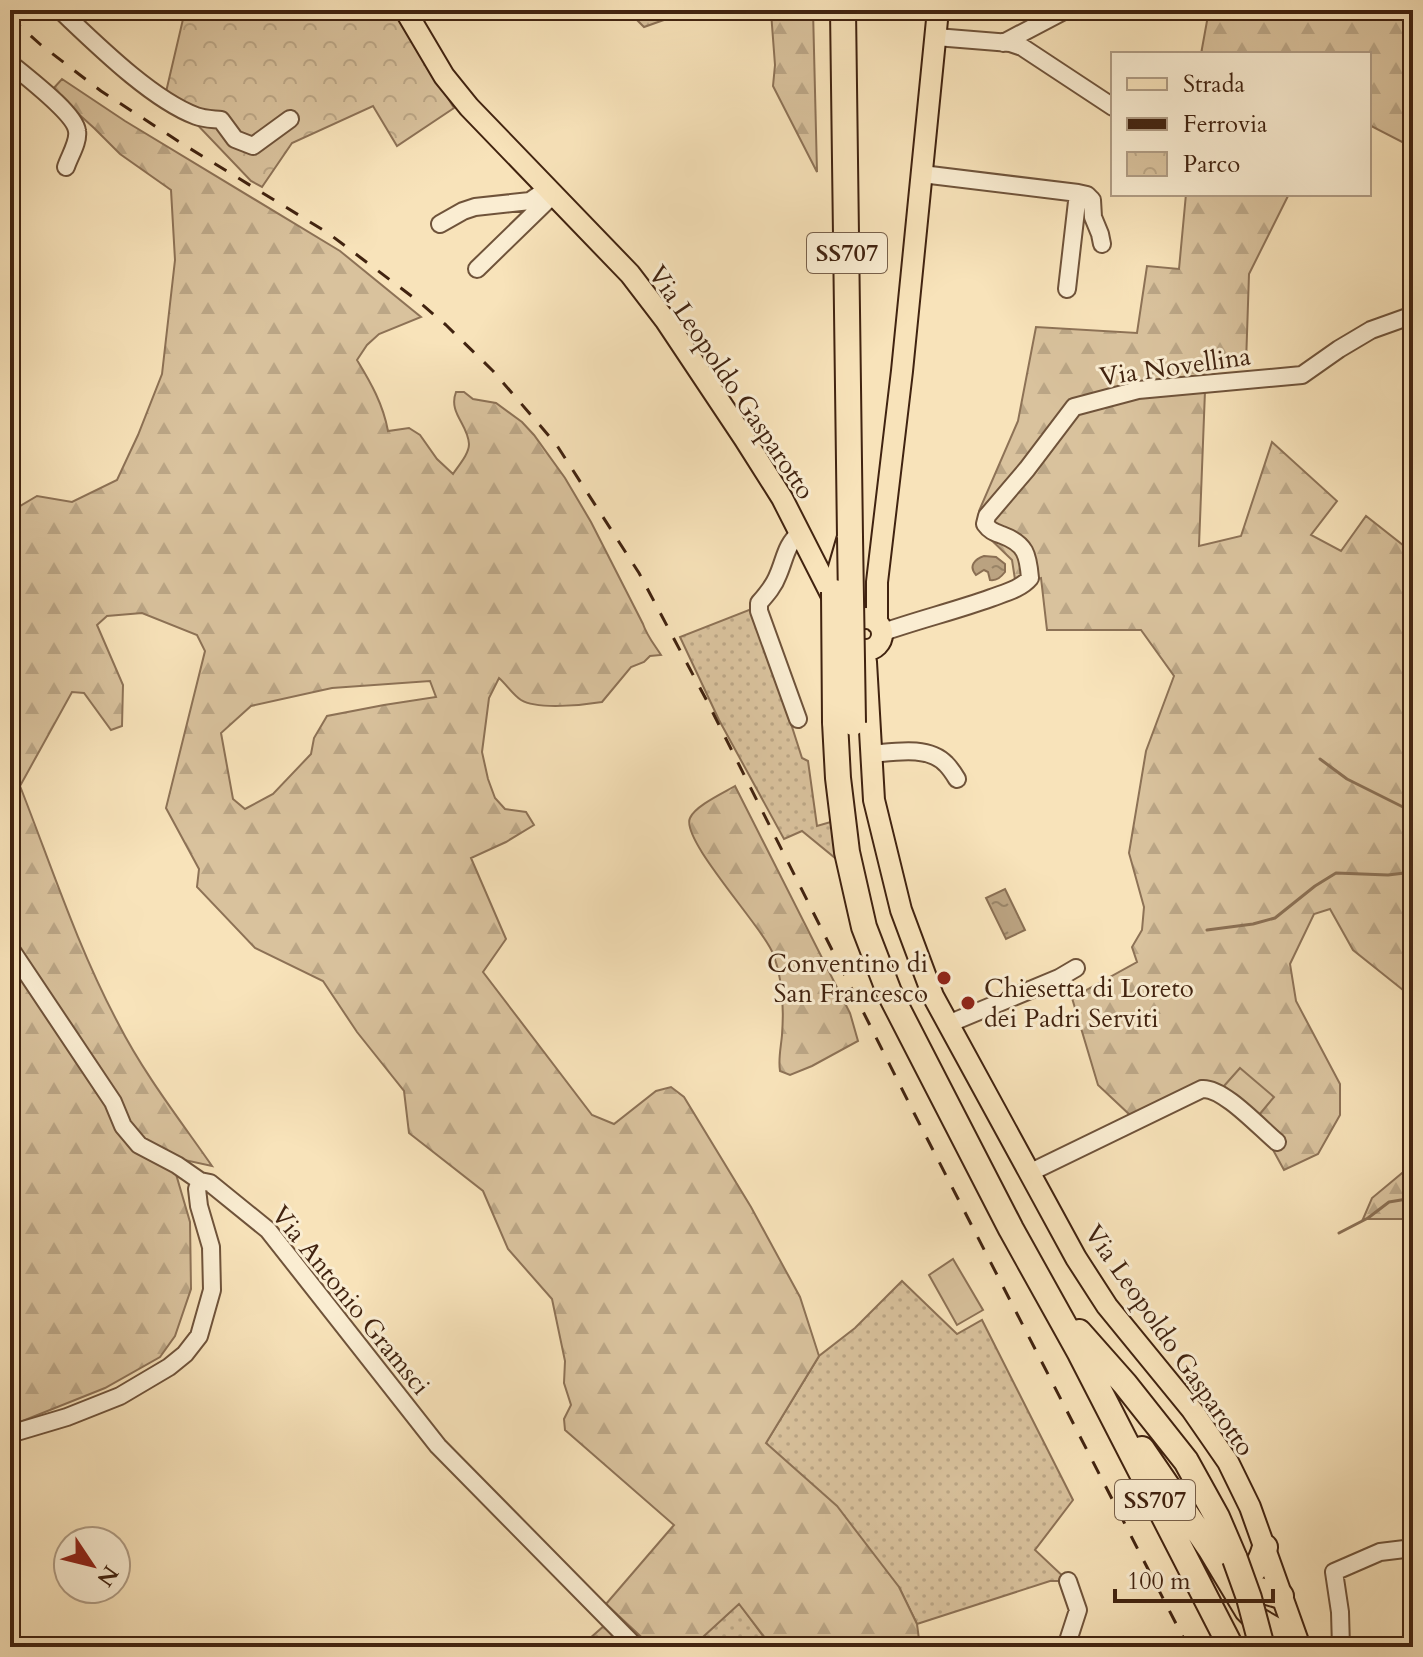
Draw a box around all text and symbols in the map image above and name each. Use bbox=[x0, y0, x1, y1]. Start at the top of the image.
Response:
legend bbox=[1111, 52, 1371, 196]
text: Strada bbox=[1183, 68, 1246, 101]
text: Ferrovia bbox=[1183, 108, 1268, 141]
text: Parco bbox=[1183, 148, 1240, 181]
road number: SS707 bbox=[807, 233, 887, 273]
street label: Via Leopoldo Gasparotto bbox=[640, 258, 823, 506]
street label: Via Novellina bbox=[1097, 339, 1253, 394]
place label: Conventino di San Francesco bbox=[767, 946, 928, 1011]
marker: Conventino di San Francesco bbox=[935, 969, 953, 987]
place label: Chiesetta di Loreto dei Padri Serviti bbox=[984, 971, 1194, 1036]
marker: Chiesetta di Loreto dei Padri Serviti bbox=[959, 994, 977, 1012]
street label: Via Antonio Gramsci bbox=[263, 1198, 438, 1402]
street label: Via Leopoldo Gasparotto bbox=[1076, 1218, 1263, 1463]
road number: SS707 bbox=[1115, 1480, 1195, 1520]
north arrow bbox=[52, 1525, 132, 1605]
scale bar bbox=[1115, 1553, 1273, 1603]
text: N bbox=[90, 1559, 125, 1592]
text: 100 m bbox=[1127, 1565, 1191, 1598]

